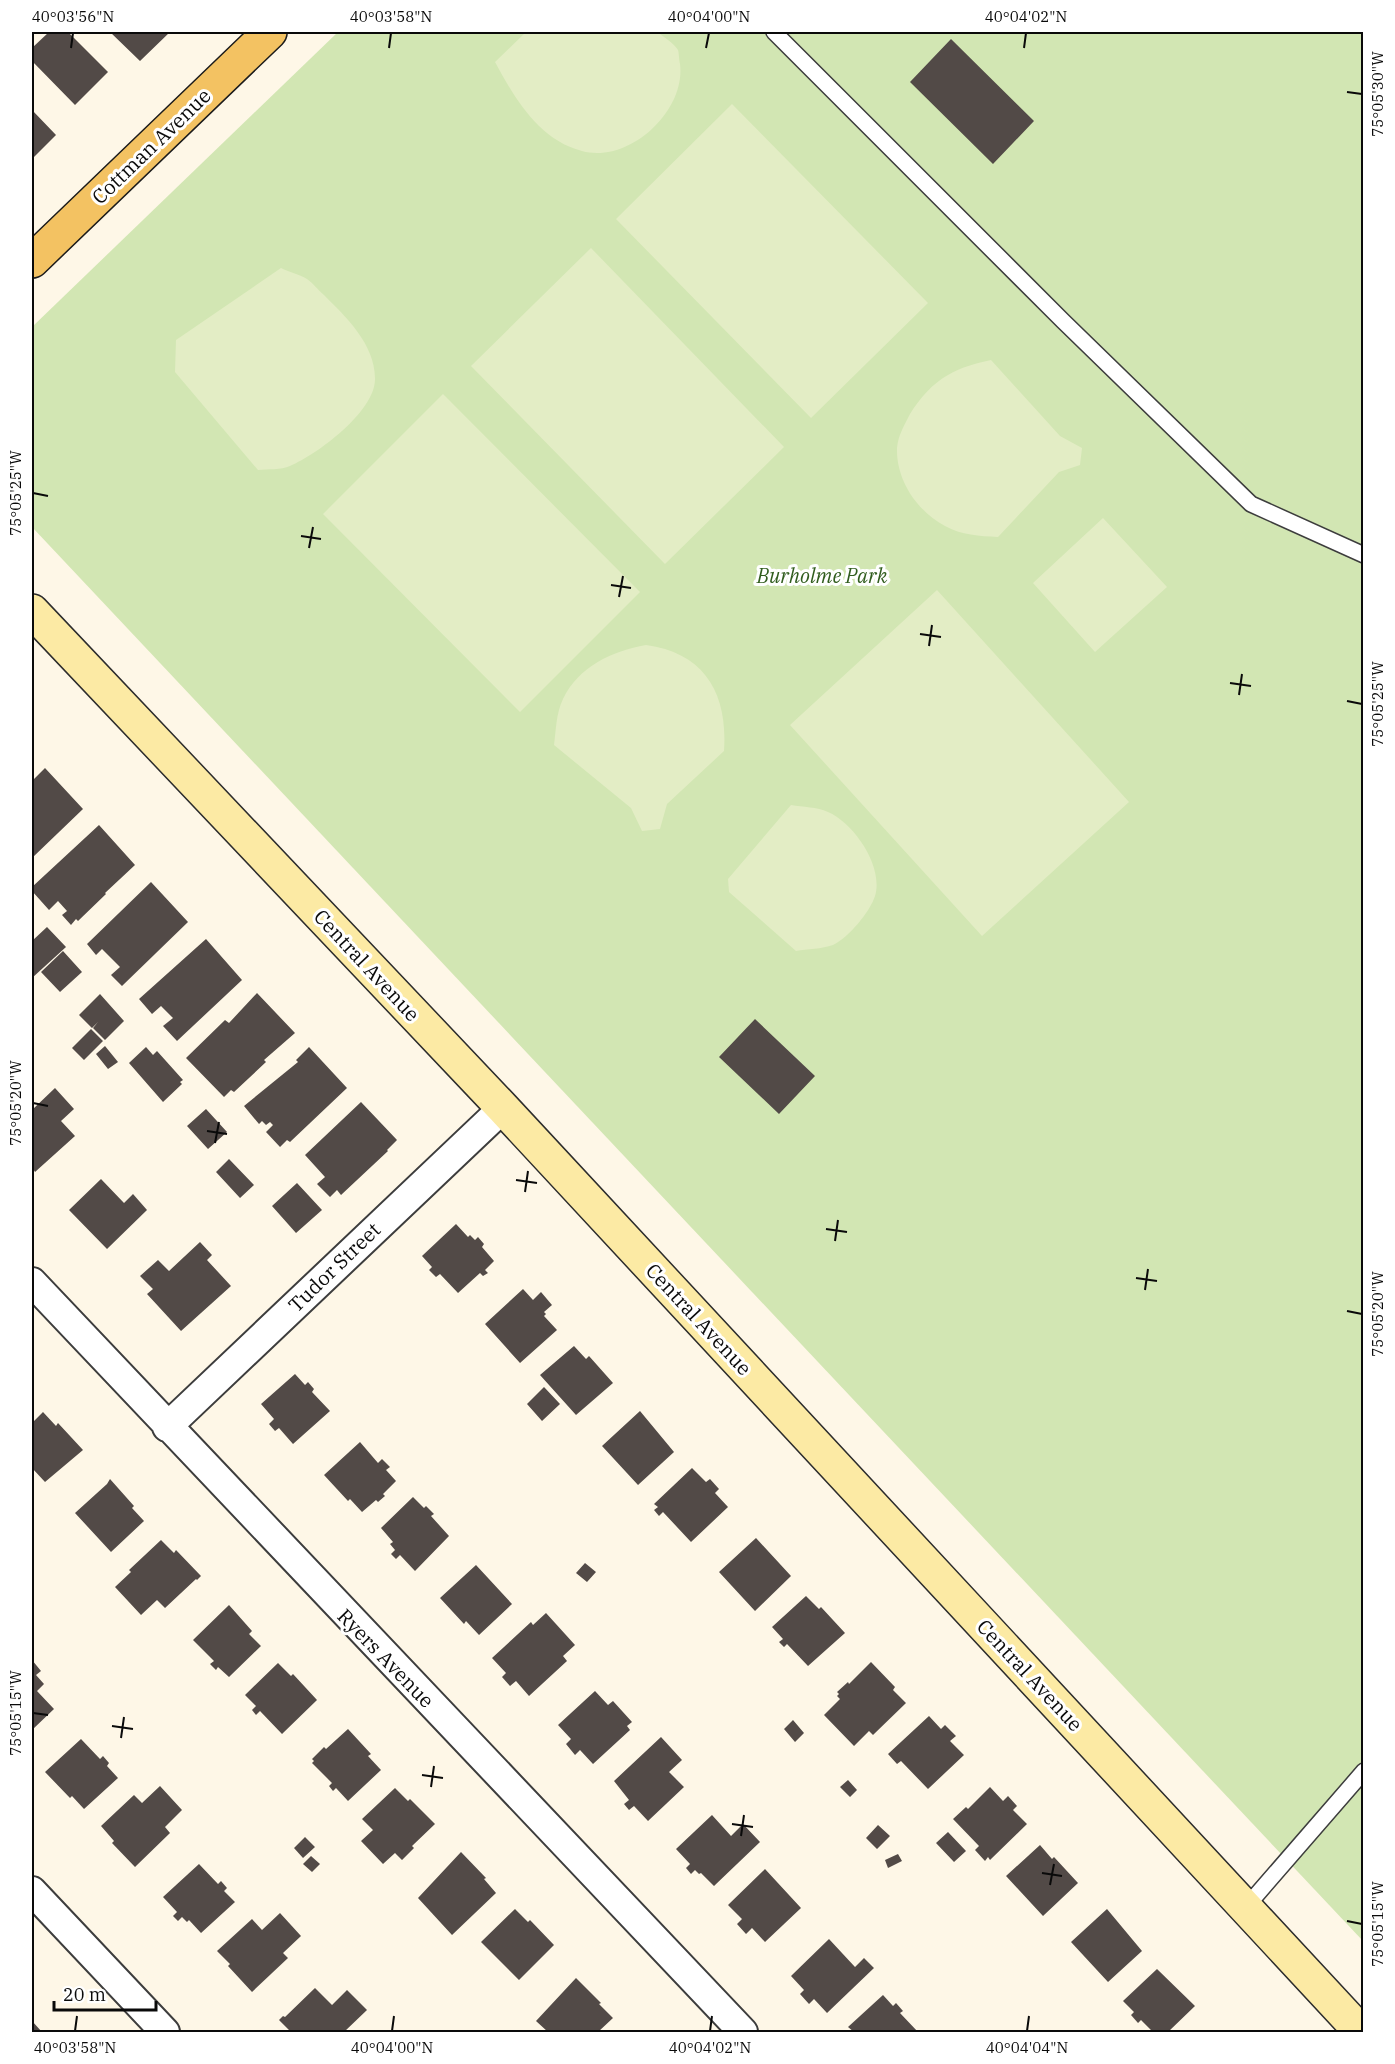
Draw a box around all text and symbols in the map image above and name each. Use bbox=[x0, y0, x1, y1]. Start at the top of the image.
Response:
text: 40°03'56"N bbox=[32, 7, 114, 26]
text: 40°03'58"N bbox=[350, 7, 432, 26]
text: 40°04'00"N bbox=[668, 7, 750, 26]
text: 40°04'02"N bbox=[985, 7, 1067, 26]
text: 75°05'30"W bbox=[1368, 51, 1387, 137]
street label: Cottman Avenue bbox=[86, 82, 216, 210]
text: 75°05'25"W bbox=[6, 450, 25, 536]
park label: Burholme Park bbox=[756, 562, 888, 589]
text: 75°05'25"W bbox=[1368, 661, 1387, 747]
street label: Central Avenue bbox=[308, 903, 426, 1027]
text: 75°05'20"W bbox=[6, 1060, 25, 1146]
street label: Tudor Street bbox=[282, 1216, 386, 1318]
street label: Central Avenue bbox=[640, 1257, 758, 1381]
text: 75°05'20"W bbox=[1368, 1271, 1387, 1357]
street label: Ryers Avenue bbox=[332, 1603, 440, 1713]
street label: Central Avenue bbox=[971, 1613, 1089, 1737]
text: 75°05'15"W bbox=[6, 1670, 25, 1756]
text: 75°05'15"W bbox=[1368, 1881, 1387, 1967]
scale bar bbox=[54, 1974, 156, 2012]
text: 20 m bbox=[63, 1983, 106, 2006]
text: 40°03'58"N bbox=[34, 2038, 116, 2057]
text: 40°04'00"N bbox=[351, 2038, 433, 2057]
text: 40°04'02"N bbox=[669, 2038, 751, 2057]
text: 40°04'04"N bbox=[986, 2038, 1068, 2057]

